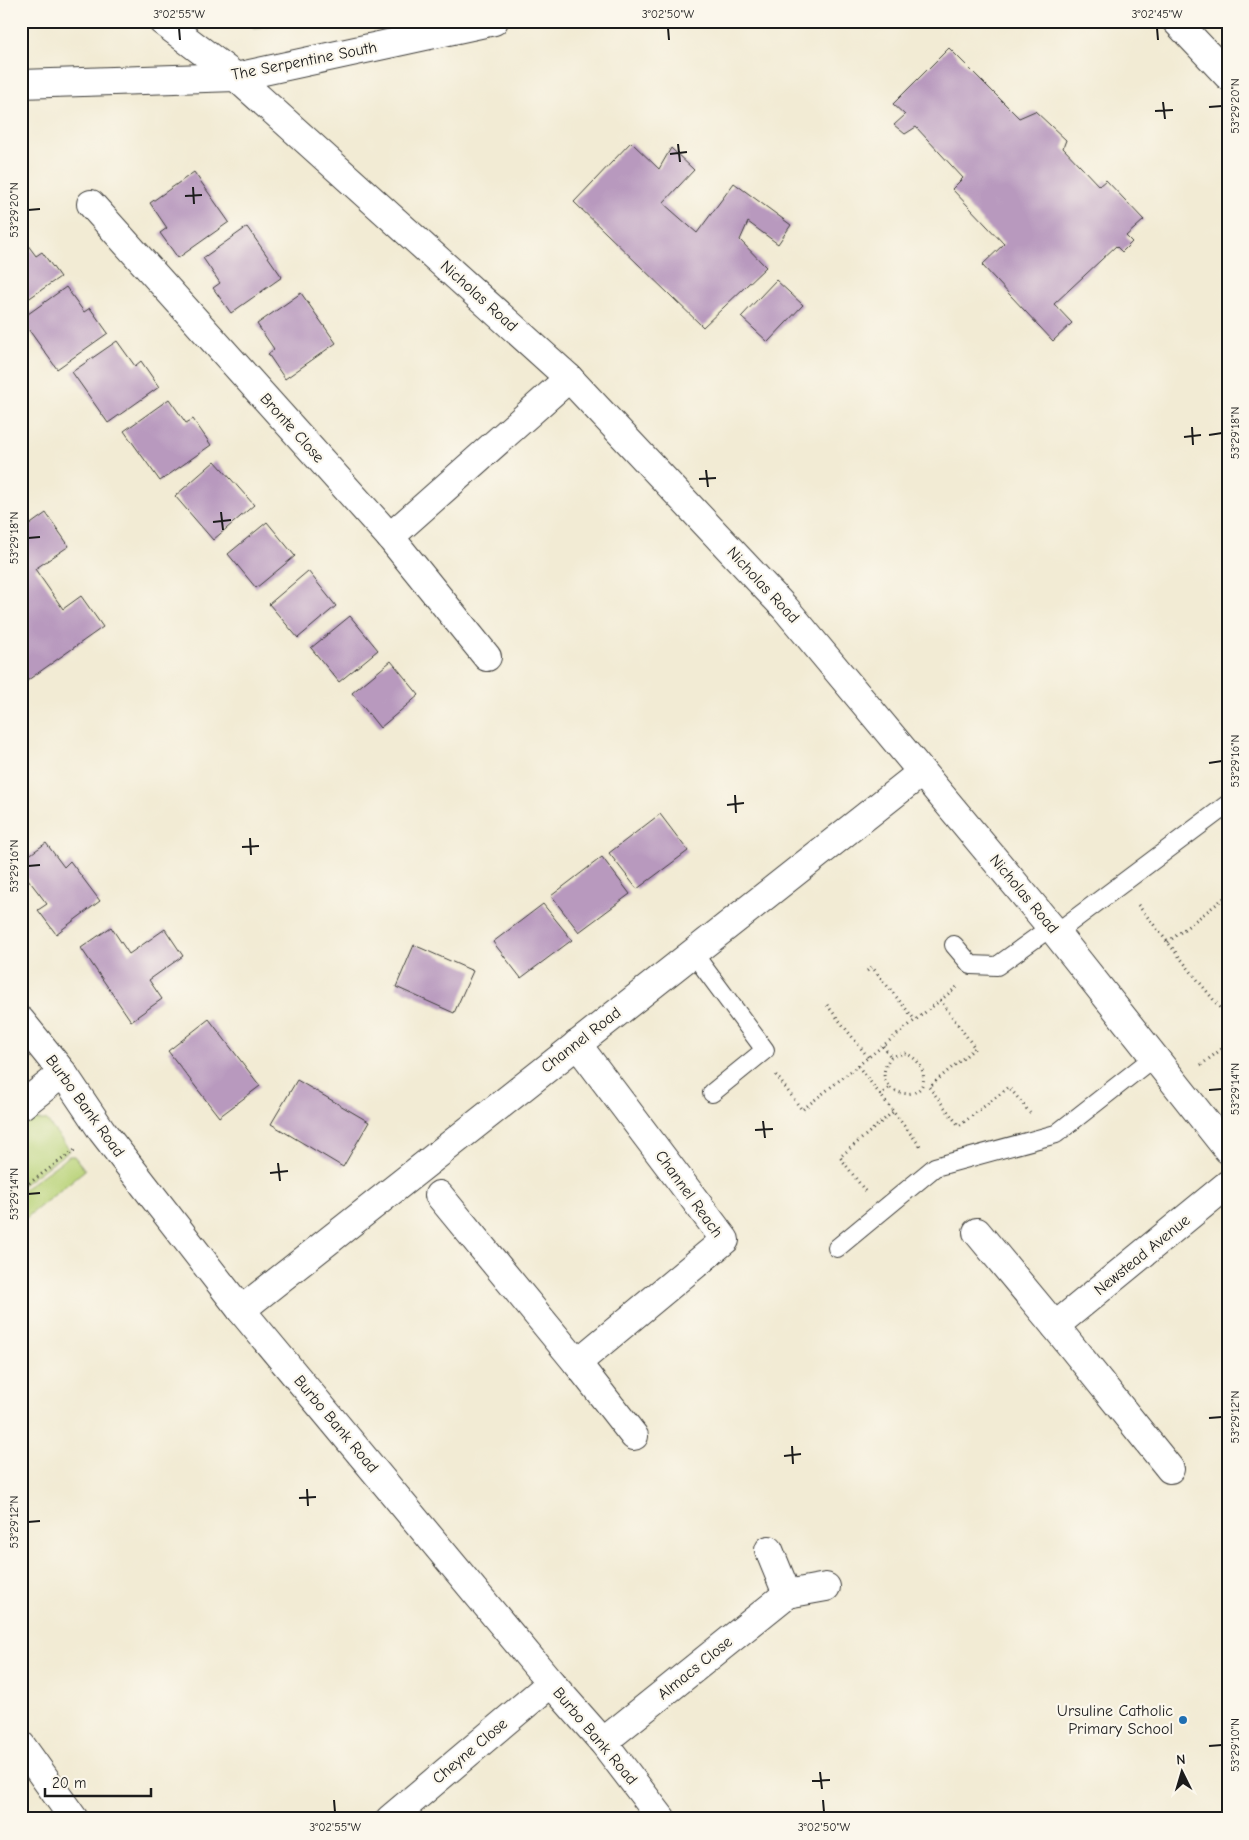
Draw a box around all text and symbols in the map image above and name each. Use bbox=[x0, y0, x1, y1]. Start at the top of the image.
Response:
text: 3°02'55"W bbox=[153, 7, 205, 21]
text: 3°02'50"W bbox=[642, 7, 695, 21]
text: 3°02'45"W bbox=[1132, 7, 1183, 21]
street label: The Serpentine South bbox=[230, 38, 378, 84]
text: 53°29'20"N bbox=[1228, 78, 1242, 134]
text: 53°29'20"N bbox=[7, 182, 21, 238]
street label: Nicholas Road bbox=[437, 257, 521, 335]
street label: Bronte Close bbox=[256, 390, 328, 466]
text: 53°29'18"N bbox=[1228, 407, 1242, 459]
text: 53°29'18"N bbox=[7, 512, 21, 564]
street label: Nicholas Road bbox=[723, 543, 803, 627]
text: 53°29'16"N bbox=[1228, 735, 1242, 788]
text: 53°29'16"N bbox=[7, 840, 21, 893]
street label: Nicholas Road bbox=[986, 851, 1062, 937]
street label: Channel Road bbox=[538, 1003, 624, 1077]
street label: Burbo Bank Road bbox=[42, 1052, 128, 1160]
text: 53°29'14"N bbox=[1228, 1063, 1242, 1115]
street label: Channel Reach bbox=[651, 1147, 727, 1241]
text: 53°29'14"N bbox=[7, 1168, 21, 1220]
street label: Newstead Avenue bbox=[1091, 1211, 1193, 1299]
street label: Burbo Bank Road bbox=[290, 1372, 382, 1476]
text: 53°29'12"N bbox=[1228, 1391, 1242, 1443]
text: 53°29'12"N bbox=[7, 1496, 21, 1548]
street label: Almacs Close bbox=[654, 1633, 736, 1703]
street label: Burbo Bank Road bbox=[549, 1684, 641, 1788]
place label: Ursuline Catholic Primary School bbox=[1057, 1702, 1173, 1738]
marker: Ursuline Catholic Primary School bbox=[1177, 1714, 1189, 1726]
street label: Cheyne Close bbox=[429, 1715, 511, 1787]
text: 53°29'10"N bbox=[1228, 1718, 1242, 1772]
north arrow bbox=[1156, 1748, 1206, 1798]
text: N bbox=[1176, 1751, 1186, 1768]
scale bar bbox=[45, 1765, 151, 1797]
text: 20 m bbox=[52, 1774, 86, 1792]
text: 3°02'55"W bbox=[309, 1820, 361, 1834]
text: 3°02'50"W bbox=[798, 1820, 851, 1834]

